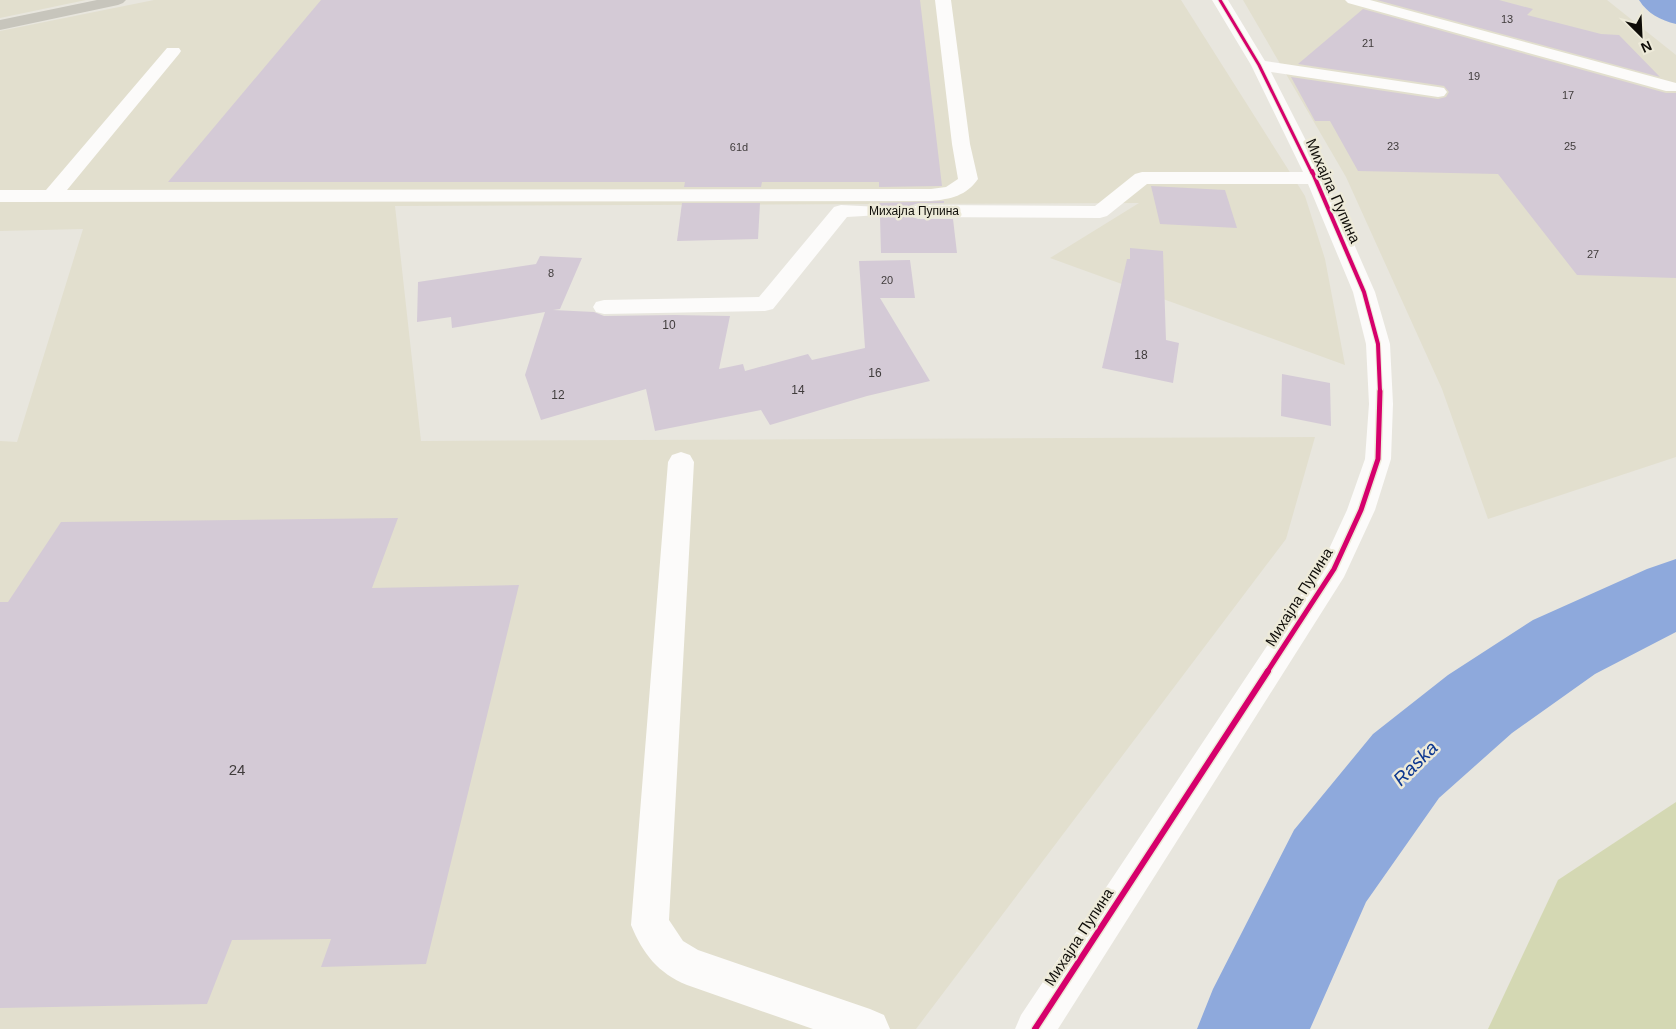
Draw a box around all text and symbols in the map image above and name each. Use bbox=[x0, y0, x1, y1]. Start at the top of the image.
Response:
north arrow bbox=[1616, 10, 1666, 60]
house number: 13 bbox=[1501, 13, 1513, 25]
house number: 21 bbox=[1362, 37, 1374, 49]
text: N bbox=[1638, 38, 1654, 56]
house number: 19 bbox=[1468, 70, 1480, 82]
house number: 17 bbox=[1562, 89, 1574, 101]
street label: Михајла Пупина bbox=[1303, 136, 1364, 246]
house number: 23 bbox=[1387, 140, 1399, 152]
house number: 25 bbox=[1564, 140, 1576, 152]
house number: 61d bbox=[730, 141, 748, 153]
street label: Михајла Пупина bbox=[869, 204, 959, 218]
house number: 27 bbox=[1587, 248, 1599, 260]
house number: 8 bbox=[548, 267, 554, 279]
house number: 20 bbox=[881, 274, 893, 286]
house number: 10 bbox=[662, 318, 676, 332]
house number: 18 bbox=[1134, 348, 1148, 362]
house number: 16 bbox=[868, 366, 882, 380]
house number: 14 bbox=[791, 383, 805, 397]
house number: 12 bbox=[551, 388, 565, 402]
street label: Михајла Пупина bbox=[1262, 544, 1336, 649]
water label: Raska bbox=[1389, 737, 1442, 790]
house number: 24 bbox=[229, 761, 245, 778]
street label: Михајла Пупина bbox=[1041, 884, 1117, 989]

